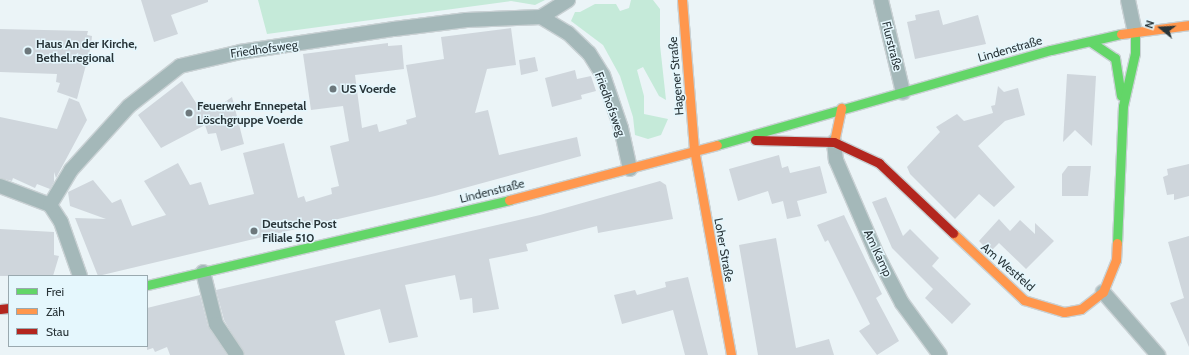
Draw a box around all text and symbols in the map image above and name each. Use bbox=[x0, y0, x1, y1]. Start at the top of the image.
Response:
north arrow bbox=[1141, 8, 1181, 48]
text: N bbox=[1142, 18, 1157, 30]
street label: Flurstraße bbox=[879, 20, 905, 72]
street label: Lindenstraße bbox=[976, 33, 1044, 65]
street label: Hagener Straße bbox=[665, 36, 687, 116]
place label: Haus An der Kirche, Bethel.regional bbox=[36, 37, 137, 65]
street label: Friedhofsweg bbox=[230, 37, 298, 61]
marker: Haus An der Kirche, Bethel.regional bbox=[23, 46, 33, 56]
street label: Friedhofsweg bbox=[592, 70, 628, 138]
place label: US Voerde bbox=[341, 82, 396, 96]
marker: US Voerde bbox=[328, 84, 338, 94]
place label: Feuerwehr Ennepetal Löschgruppe Voerde bbox=[197, 99, 306, 127]
marker: Feuerwehr Ennepetal Löschgruppe Voerde bbox=[184, 108, 194, 118]
street label: Lindenstraße bbox=[458, 176, 526, 206]
place label: Deutsche Post Filiale 510 bbox=[262, 217, 337, 245]
street label: Loher Straße bbox=[711, 217, 737, 283]
marker: Deutsche Post Filiale 510 bbox=[249, 226, 259, 236]
street label: Am Kamp bbox=[861, 227, 895, 279]
street label: Am Westfeld bbox=[978, 240, 1038, 294]
legend bbox=[8, 275, 148, 347]
text: Frei bbox=[46, 284, 64, 299]
text: Zäh bbox=[46, 304, 65, 319]
text: Stau bbox=[46, 324, 69, 339]

